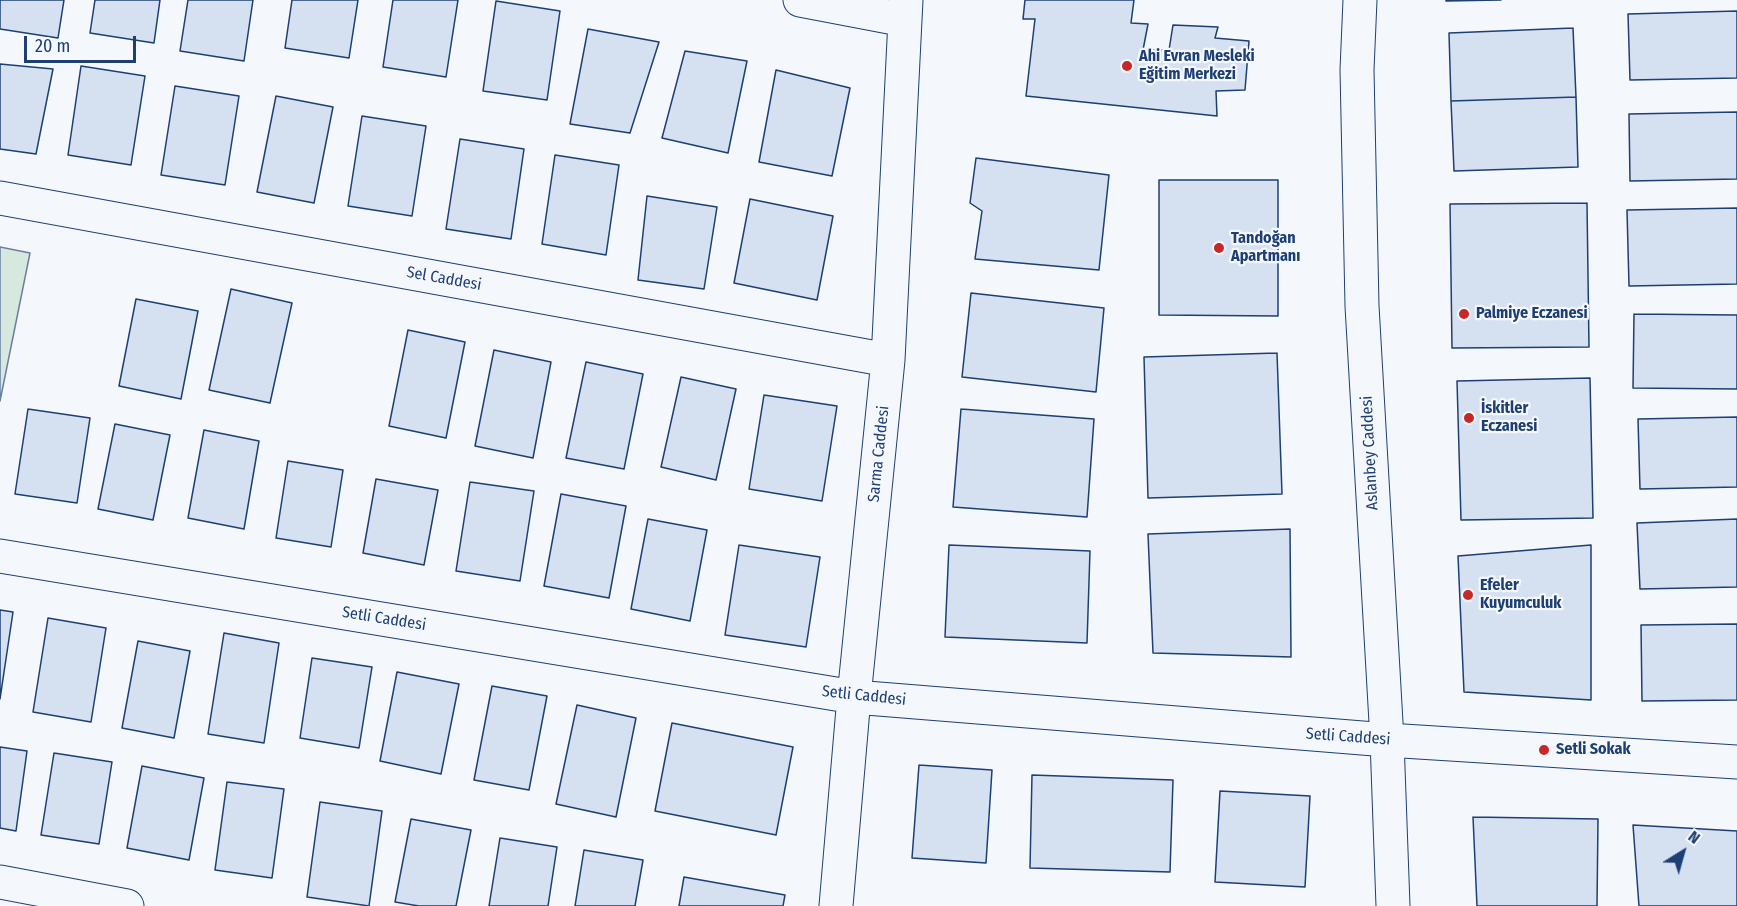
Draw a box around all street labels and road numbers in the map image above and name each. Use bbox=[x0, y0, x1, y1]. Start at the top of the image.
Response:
street label: Sel Caddesi bbox=[405, 263, 483, 295]
street label: Aslanbey Caddesi bbox=[1357, 395, 1383, 511]
street label: Sarma Caddesi bbox=[864, 405, 894, 503]
street label: Setli Caddesi bbox=[341, 603, 427, 635]
street label: Setli Caddesi bbox=[821, 682, 907, 710]
street label: Setli Caddesi bbox=[1305, 724, 1391, 750]

